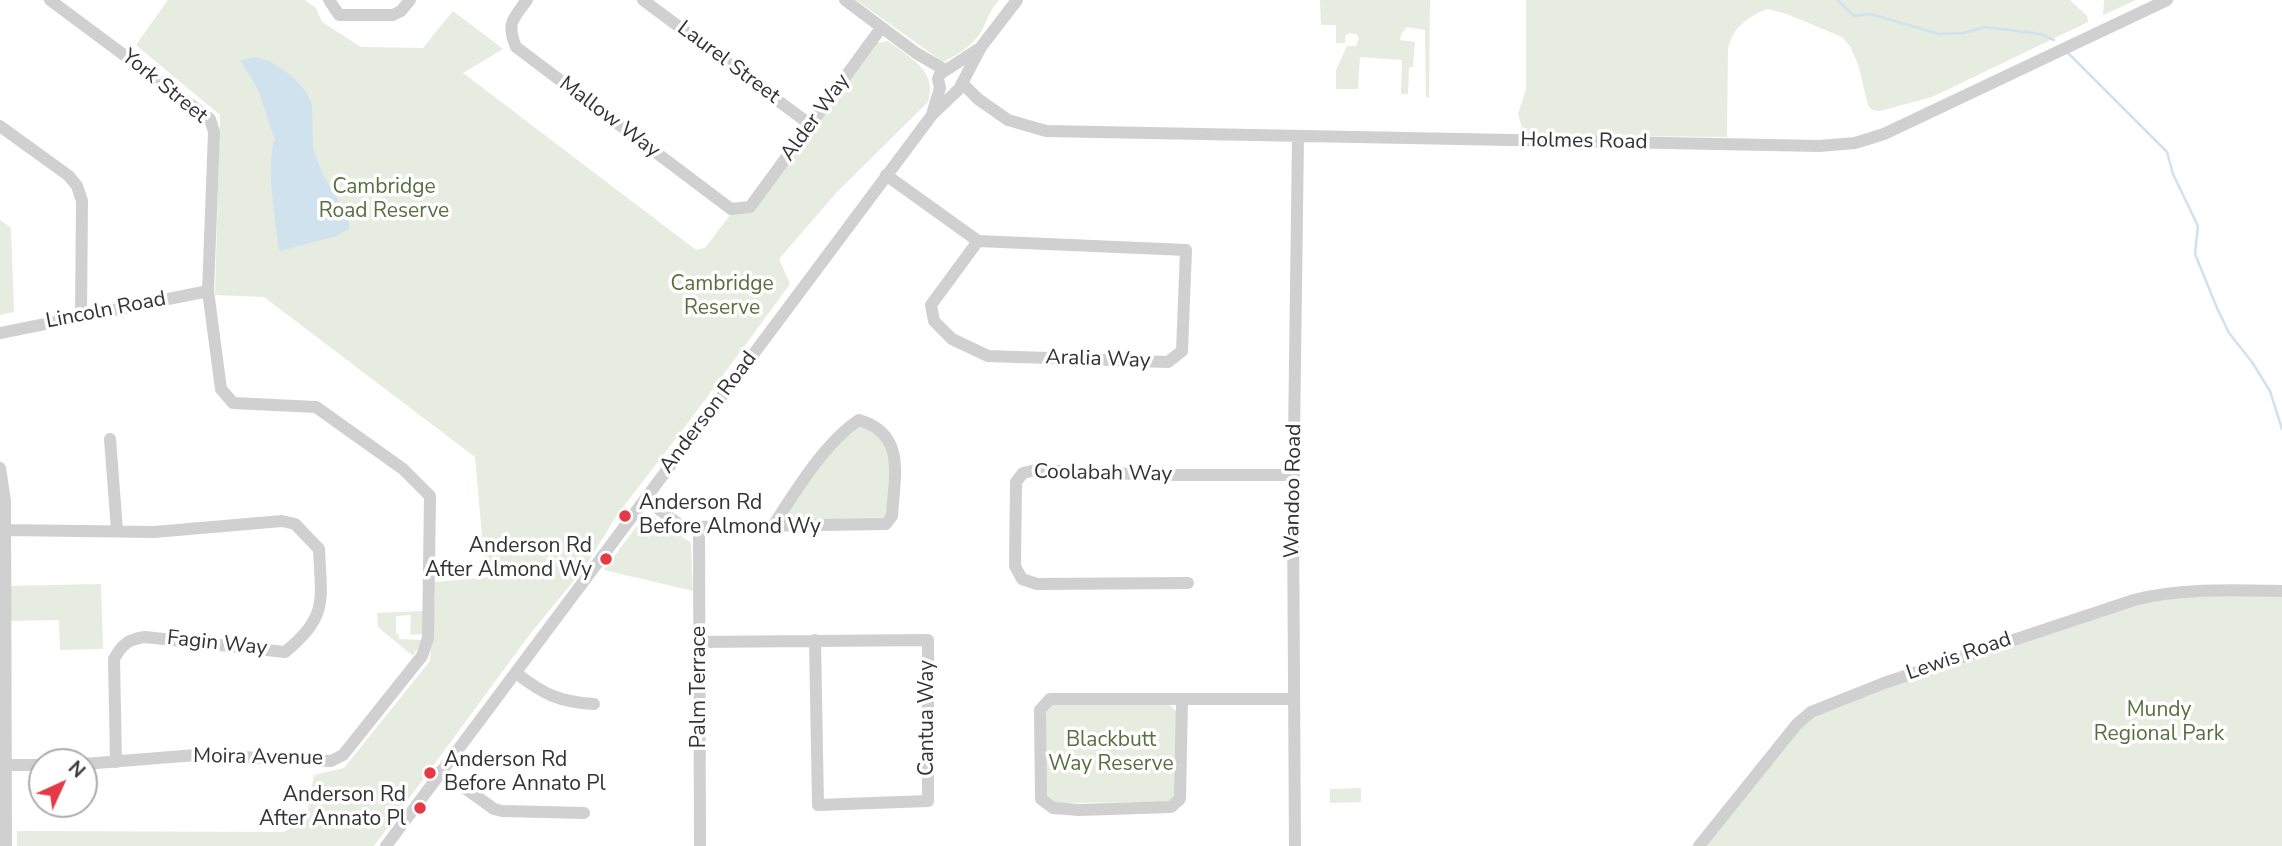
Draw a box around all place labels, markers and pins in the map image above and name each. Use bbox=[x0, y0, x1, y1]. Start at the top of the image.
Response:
place label: Anderson Rd Before Almond Wy bbox=[639, 491, 821, 541]
marker: Anderson Rd Before Almond Wy bbox=[617, 508, 633, 524]
place label: Anderson Rd After Almond Wy bbox=[425, 534, 592, 584]
marker: Anderson Rd After Almond Wy bbox=[598, 551, 614, 567]
place label: Anderson Rd Before Annato Pl bbox=[444, 748, 606, 798]
marker: Anderson Rd Before Annato Pl bbox=[422, 765, 438, 781]
place label: Anderson Rd After Annato Pl bbox=[259, 783, 406, 833]
marker: Anderson Rd After Annato Pl bbox=[412, 800, 428, 816]

